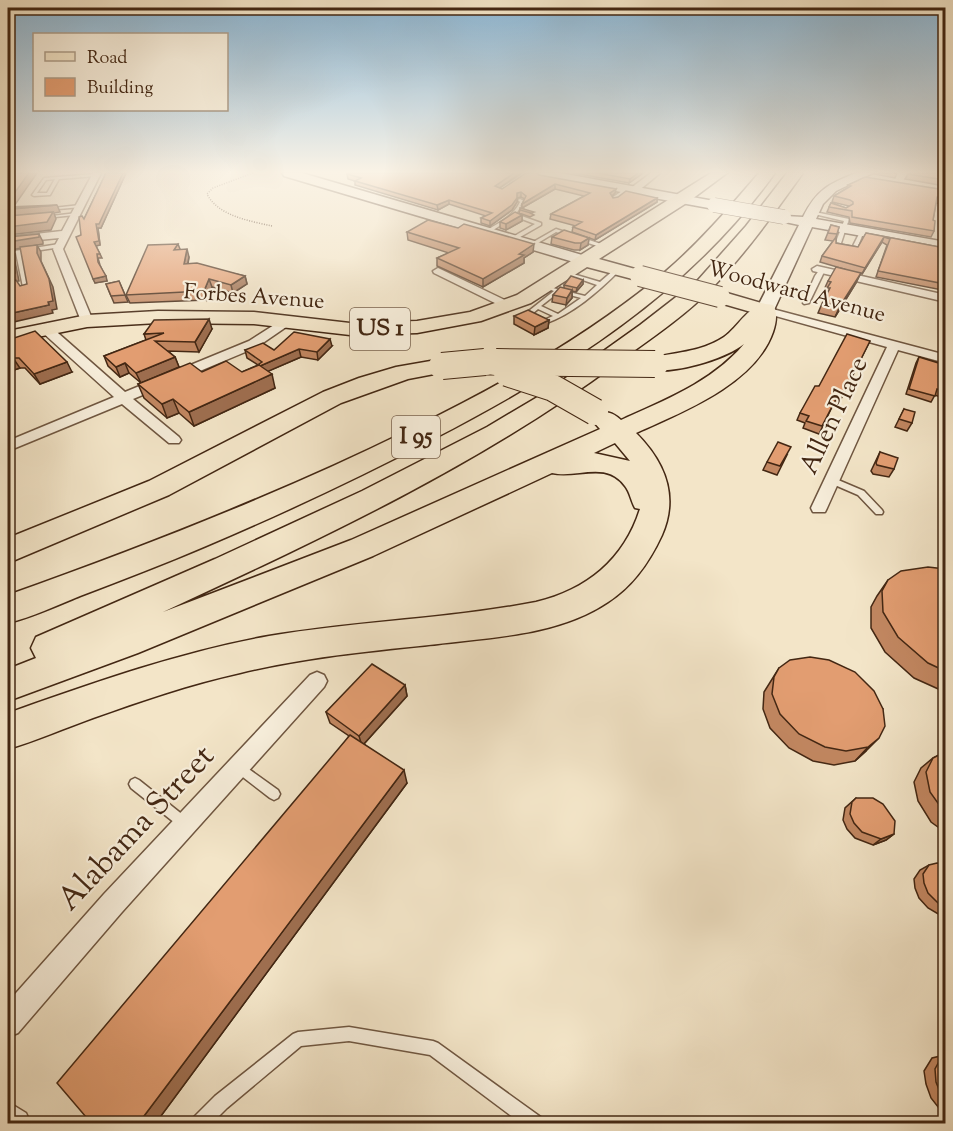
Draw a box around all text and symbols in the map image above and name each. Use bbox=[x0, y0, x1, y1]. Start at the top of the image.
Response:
legend bbox=[33, 33, 228, 111]
text: Road bbox=[87, 46, 127, 72]
text: Building bbox=[87, 76, 153, 102]
street label: Woodward Avenue bbox=[703, 254, 889, 332]
street label: Forbes Avenue bbox=[183, 277, 325, 319]
road number: US 1 bbox=[350, 308, 410, 350]
street label: Allen Place bbox=[792, 351, 878, 481]
road number: I 95 bbox=[392, 416, 440, 458]
street label: Alabama Street bbox=[48, 736, 226, 922]

